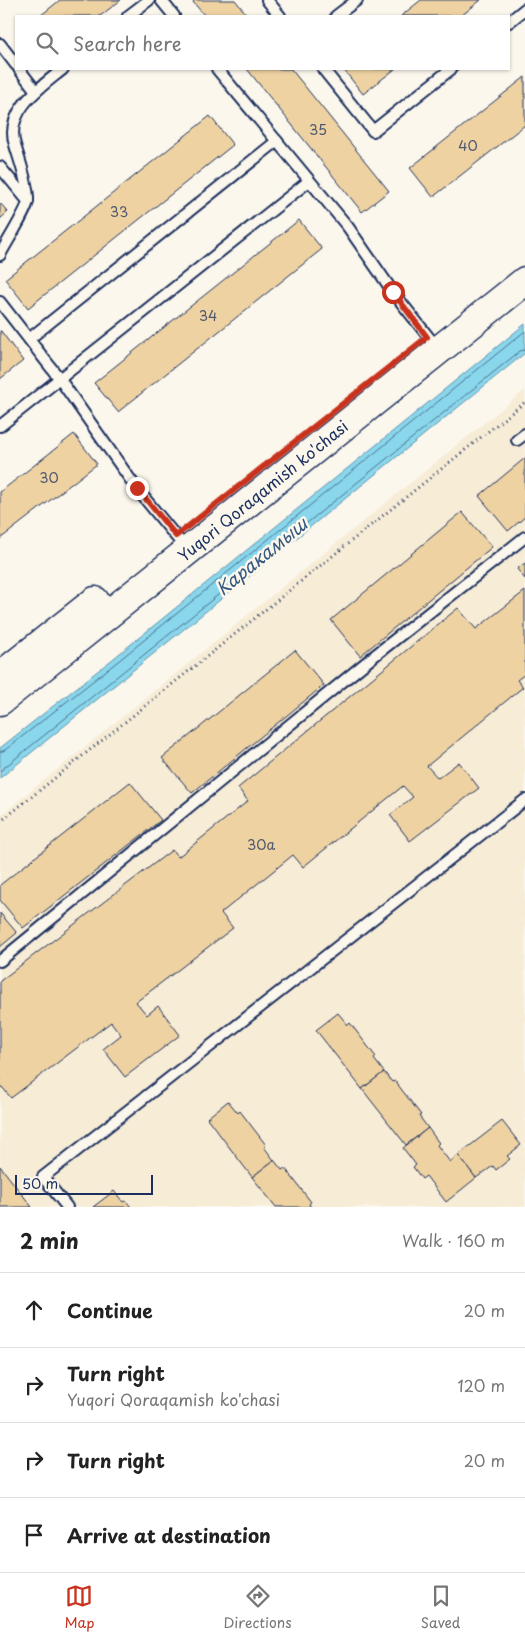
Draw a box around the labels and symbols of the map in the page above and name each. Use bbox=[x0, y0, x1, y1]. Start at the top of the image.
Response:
house number: 35 bbox=[309, 119, 327, 140]
house number: 40 bbox=[458, 135, 478, 156]
house number: 33 bbox=[110, 201, 128, 222]
route start bbox=[382, 281, 405, 304]
house number: 34 bbox=[199, 305, 217, 326]
street label: Yuqori Qoraqamish ko'chasi bbox=[172, 414, 353, 567]
house number: 30 bbox=[39, 467, 59, 488]
route end bbox=[126, 477, 149, 500]
water label: Каракамыш bbox=[210, 509, 314, 601]
house number: 30a bbox=[247, 834, 275, 855]
scale bar bbox=[15, 1172, 152, 1195]

